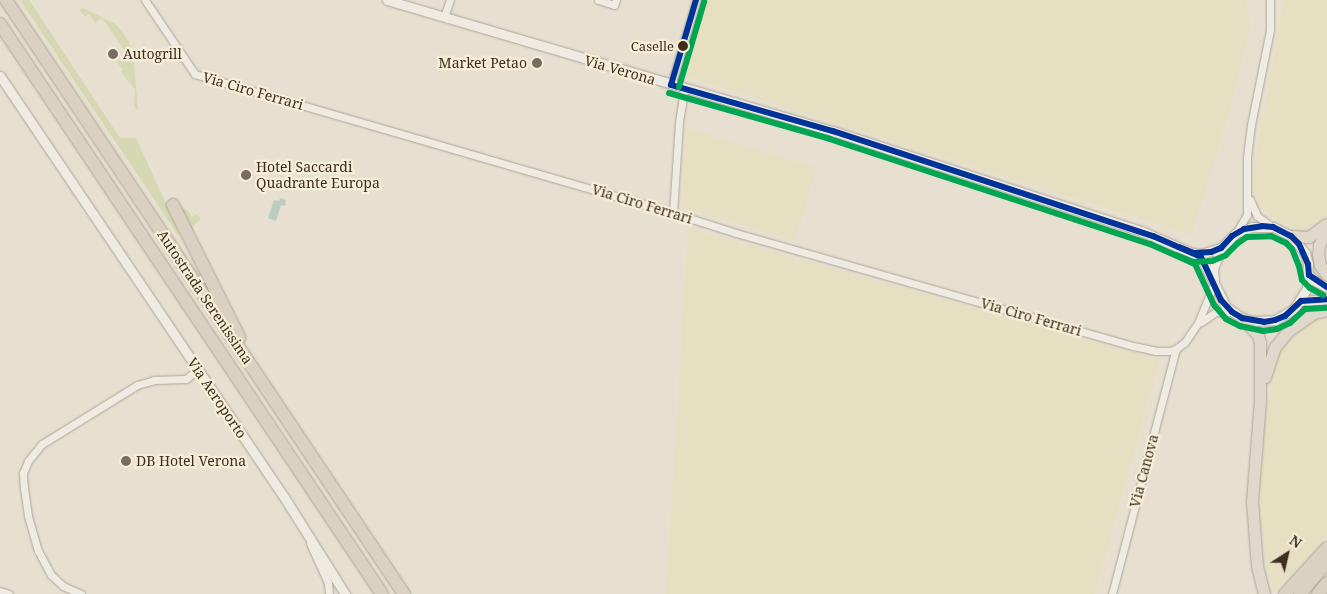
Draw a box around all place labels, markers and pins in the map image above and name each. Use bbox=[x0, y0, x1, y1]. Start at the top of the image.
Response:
place label: Caselle bbox=[631, 38, 674, 54]
marker: Caselle bbox=[678, 41, 688, 51]
place label: Autogrill bbox=[123, 46, 182, 62]
marker: Autogrill bbox=[107, 48, 119, 60]
place label: Market Petao bbox=[439, 55, 527, 71]
marker: Market Petao bbox=[531, 57, 543, 69]
place label: Hotel Saccardi Quadrante Europa bbox=[256, 159, 380, 192]
marker: Hotel Saccardi Quadrante Europa bbox=[240, 169, 252, 181]
place label: DB Hotel Verona bbox=[136, 453, 246, 469]
marker: DB Hotel Verona bbox=[120, 455, 132, 467]

